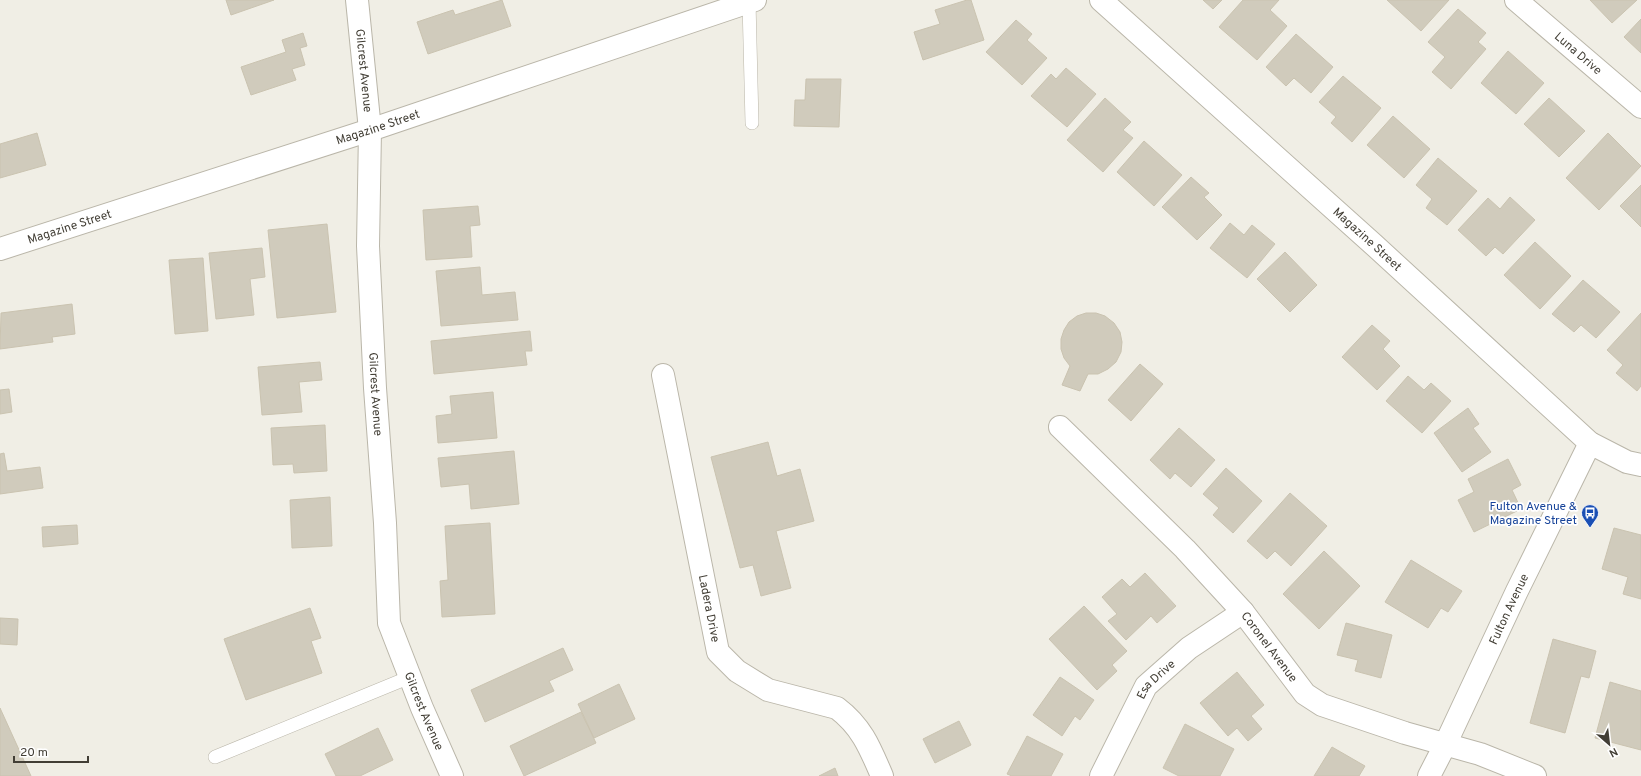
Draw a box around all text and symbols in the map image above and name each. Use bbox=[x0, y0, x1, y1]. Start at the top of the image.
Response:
street label: Gilcrest Avenue bbox=[351, 28, 375, 113]
street label: Luna Drive bbox=[1550, 29, 1605, 79]
street label: Magazine Street bbox=[334, 107, 422, 149]
street label: Magazine Street bbox=[1329, 205, 1404, 275]
street label: Magazine Street bbox=[26, 207, 114, 249]
street label: Gilcrest Avenue bbox=[364, 352, 386, 437]
place label: Fulton Avenue & Magazine Street bbox=[1490, 499, 1577, 529]
bus stop icon: Fulton Avenue & Magazine Street bbox=[1580, 503, 1600, 528]
street label: Fulton Avenue bbox=[1486, 571, 1533, 648]
street label: Ladera Drive bbox=[694, 573, 723, 644]
street label: Coronel Avenue bbox=[1237, 609, 1300, 686]
street label: Esa Drive bbox=[1134, 657, 1179, 702]
street label: Gilcrest Avenue bbox=[400, 670, 447, 753]
north arrow bbox=[1589, 724, 1629, 764]
scale bar bbox=[14, 738, 88, 764]
text: N bbox=[1606, 744, 1620, 760]
text: 20 m bbox=[20, 745, 48, 761]

